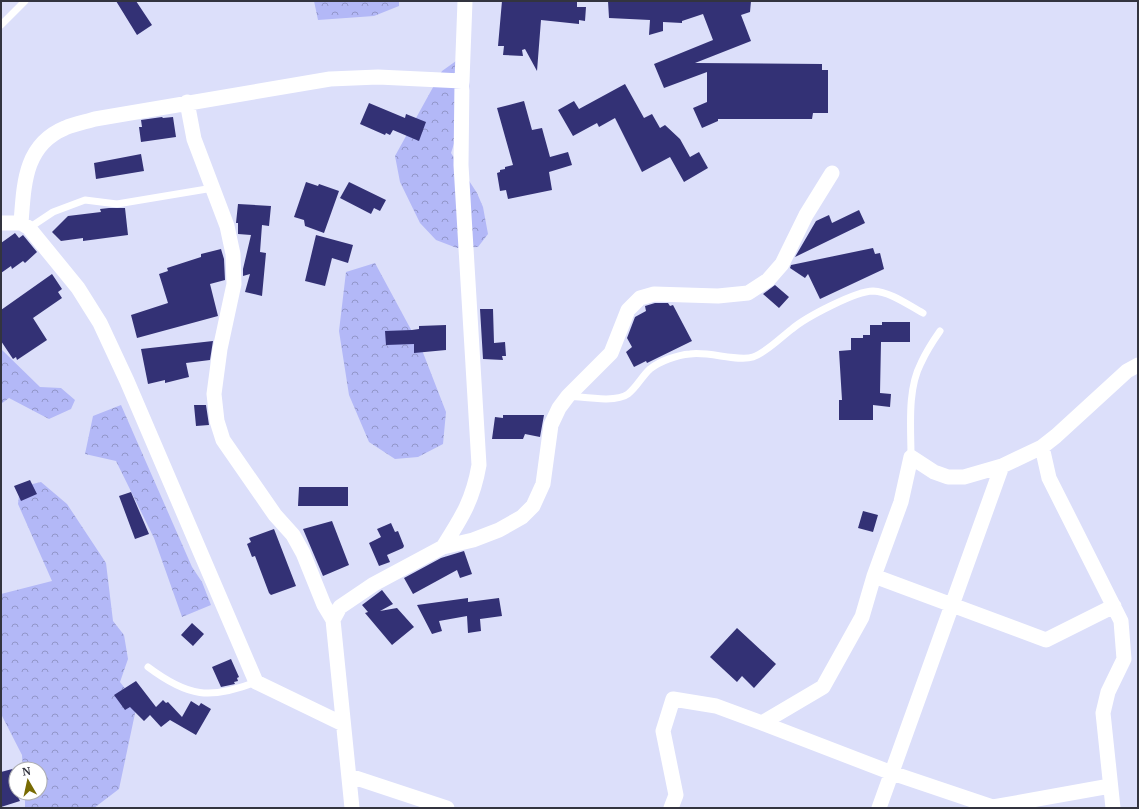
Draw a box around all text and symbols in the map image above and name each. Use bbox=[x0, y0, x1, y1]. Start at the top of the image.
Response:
north arrow bbox=[8, 761, 48, 801]
text: N bbox=[21, 763, 32, 779]

